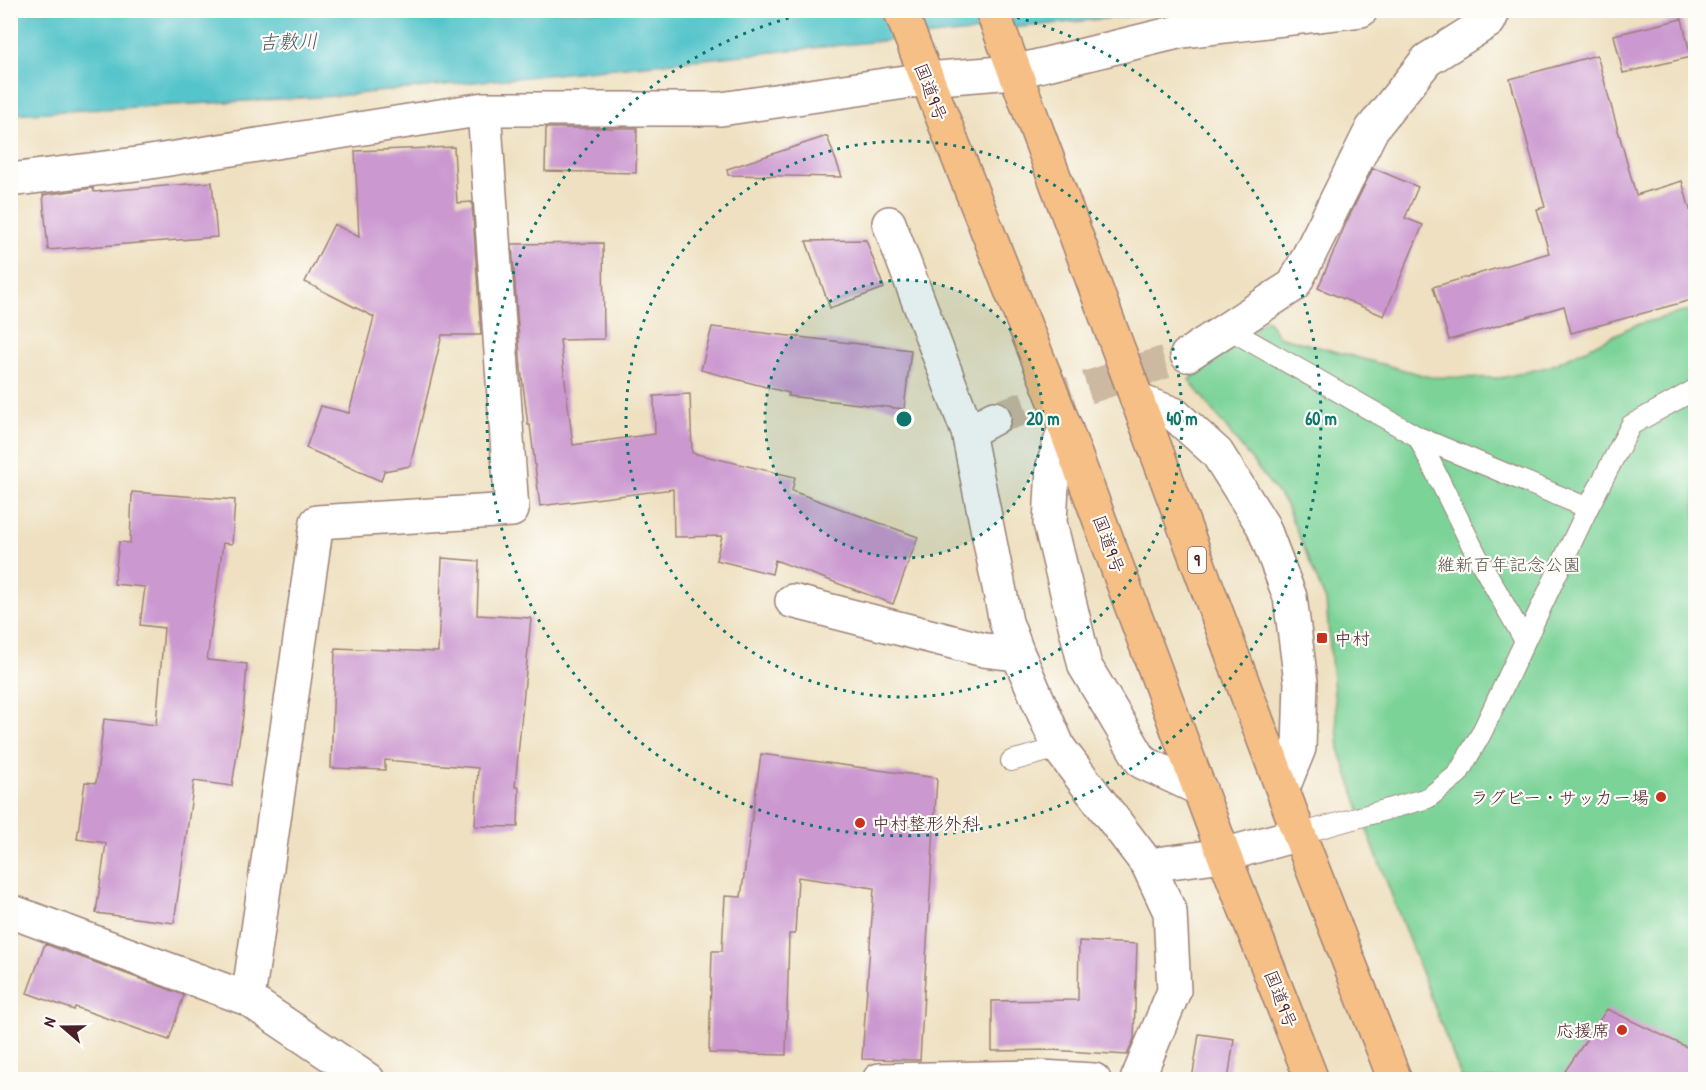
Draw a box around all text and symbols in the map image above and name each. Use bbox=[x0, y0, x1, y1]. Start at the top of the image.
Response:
water label: 吉敷川 bbox=[258, 26, 318, 56]
street label: 国道9号 bbox=[908, 59, 954, 125]
text: 20 m bbox=[1027, 406, 1059, 431]
text: 40 m bbox=[1166, 406, 1198, 431]
text: 60 m bbox=[1305, 406, 1337, 431]
centre of rings bbox=[894, 409, 914, 429]
street label: 国道9号 bbox=[1087, 511, 1131, 577]
road number: 9 bbox=[1188, 547, 1206, 573]
park label: 維新百年記念公園 bbox=[1437, 552, 1581, 577]
place label: 中村 bbox=[1334, 626, 1370, 651]
marker: 中村 bbox=[1315, 631, 1329, 645]
place label: ラグビー・サッカー場 bbox=[1471, 785, 1649, 810]
marker: ラグビー・サッカー場 bbox=[1654, 790, 1668, 804]
place label: 中村整形外科 bbox=[872, 811, 980, 836]
marker: 中村整形外科 bbox=[853, 816, 867, 830]
street label: 国道9号 bbox=[1258, 966, 1304, 1032]
north arrow bbox=[33, 997, 93, 1057]
text: N bbox=[37, 1014, 61, 1030]
place label: 応援席 bbox=[1556, 1018, 1610, 1043]
marker: 応援席 bbox=[1615, 1023, 1629, 1037]

